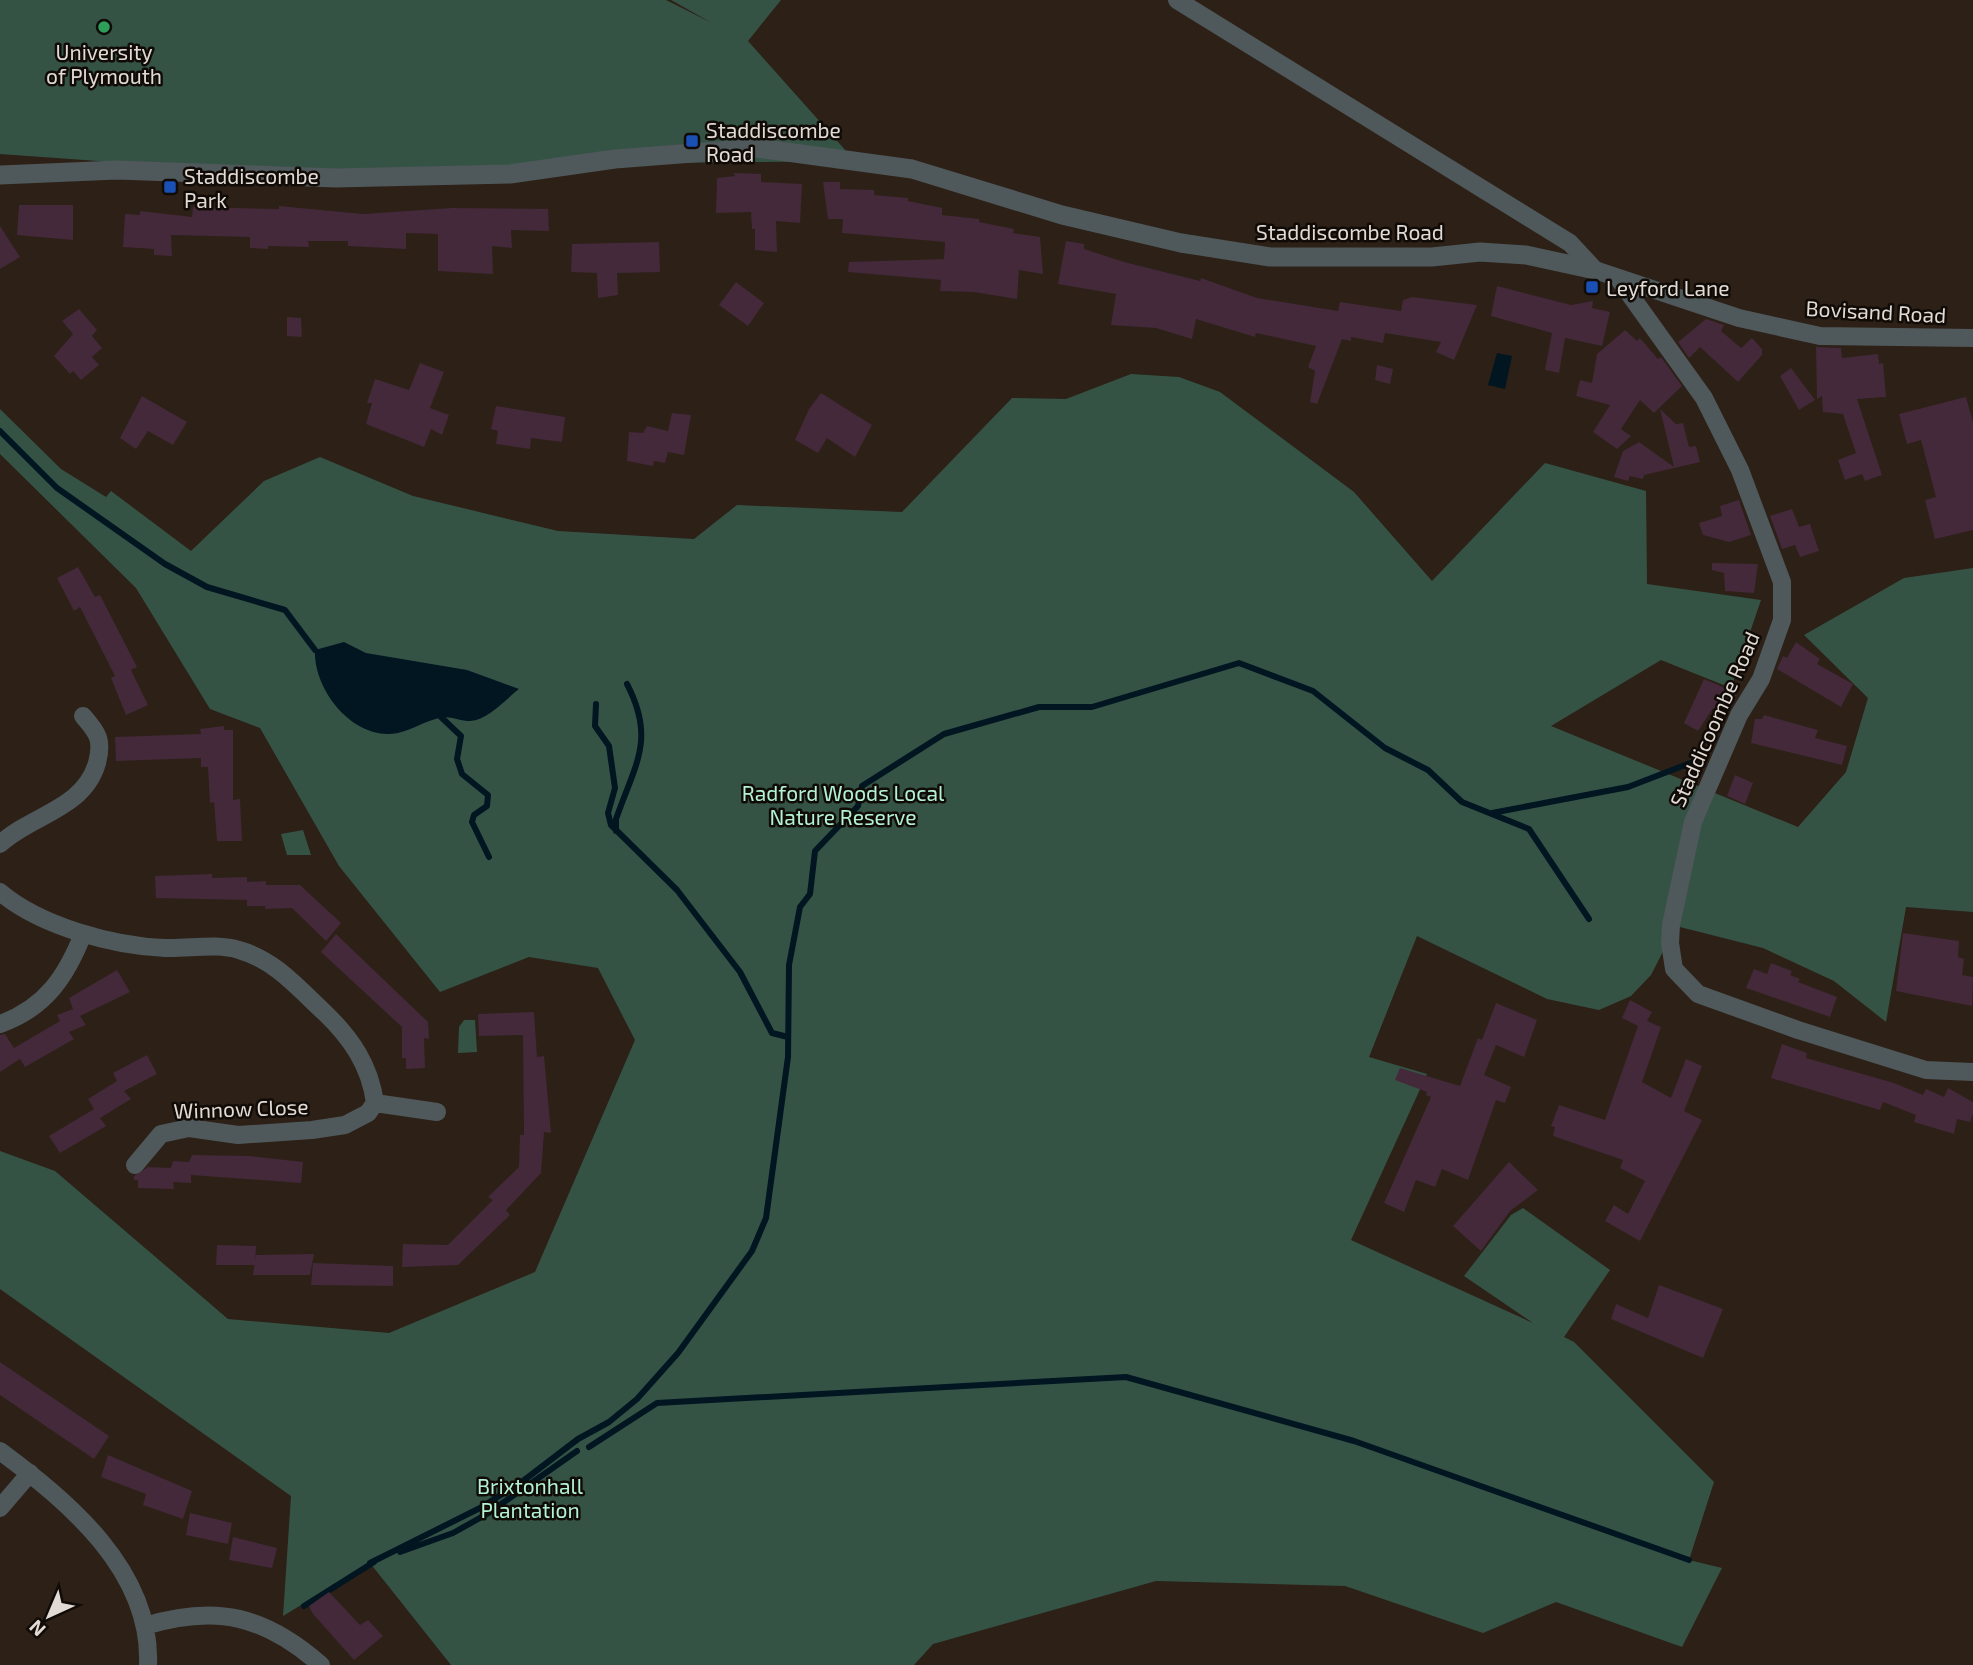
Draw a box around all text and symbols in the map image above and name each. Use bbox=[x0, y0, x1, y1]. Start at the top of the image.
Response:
marker: University of Plymouth bbox=[96, 19, 112, 35]
place label: University of Plymouth bbox=[46, 39, 162, 88]
place label: Staddiscombe Road bbox=[706, 117, 841, 166]
marker: Staddiscombe Road bbox=[684, 133, 700, 149]
place label: Staddiscombe Park bbox=[184, 163, 319, 212]
marker: Staddiscombe Park bbox=[162, 179, 178, 195]
street label: Staddiscombe Road bbox=[1256, 219, 1444, 244]
place label: Leyford Lane bbox=[1606, 275, 1730, 300]
marker: Leyford Lane bbox=[1584, 279, 1600, 295]
street label: Bovisand Road bbox=[1805, 295, 1947, 327]
street label: Staddicoombe Road bbox=[1664, 628, 1764, 810]
park label: Radford Woods Local Nature Reserve bbox=[742, 780, 945, 829]
street label: Winnow Close bbox=[173, 1093, 309, 1123]
park label: Brixtonhall Plantation bbox=[477, 1473, 584, 1522]
north arrow bbox=[14, 1581, 84, 1651]
text: N bbox=[24, 1616, 50, 1642]

